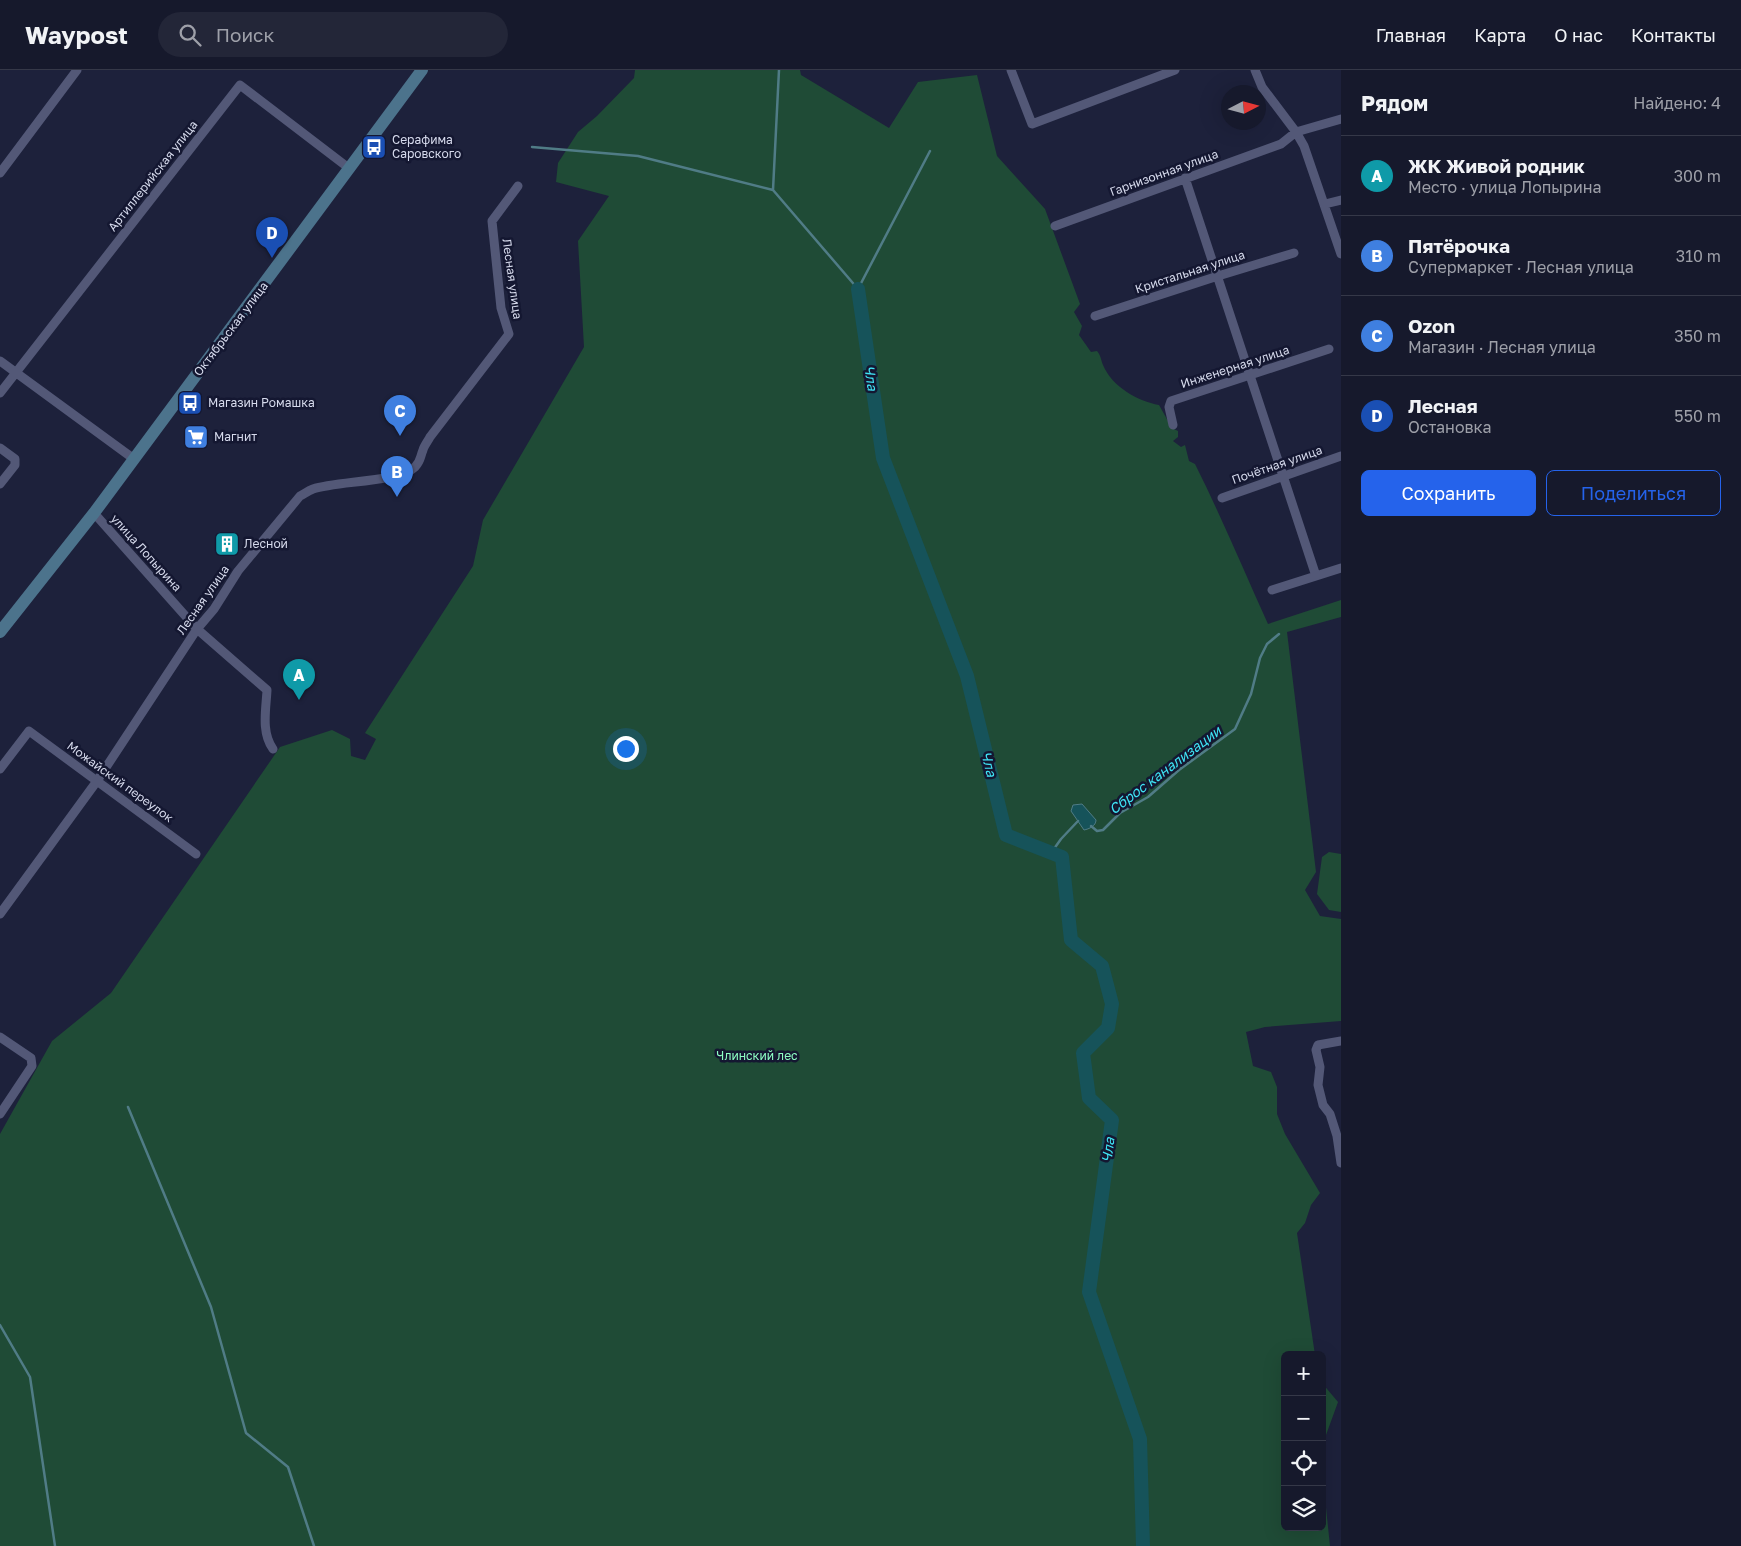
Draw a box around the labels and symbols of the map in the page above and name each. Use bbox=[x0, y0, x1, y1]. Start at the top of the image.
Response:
north arrow bbox=[1221, 85, 1266, 130]
street label: Артиллерийская улица bbox=[105, 117, 201, 234]
place label: Серафима Саровского bbox=[392, 132, 461, 161]
bus stop icon: Серафима Саровского bbox=[361, 134, 387, 160]
street label: Гарнизонная улица bbox=[1108, 146, 1220, 199]
pin: D bbox=[256, 217, 288, 258]
street label: Лесная улица bbox=[499, 238, 526, 320]
street label: Кристальная улица bbox=[1133, 247, 1247, 296]
street label: Октябрьская улица bbox=[190, 278, 271, 379]
street label: Инженерная улица bbox=[1179, 342, 1291, 391]
water label: Чла bbox=[861, 364, 882, 393]
bus stop icon: Магазин Ромашка bbox=[177, 390, 203, 416]
place label: Магазин Ромашка bbox=[208, 395, 315, 410]
pin: C bbox=[384, 395, 416, 436]
supermarket icon: Магнит bbox=[183, 424, 209, 450]
place label: Магнит bbox=[214, 429, 257, 444]
street label: Почётная улица bbox=[1230, 442, 1324, 487]
pin: B bbox=[381, 456, 413, 497]
street label: улица Лопырина bbox=[108, 511, 185, 594]
building icon: Лесной bbox=[214, 531, 240, 557]
place label: Лесной bbox=[244, 536, 288, 551]
street label: Лесная улица bbox=[173, 562, 232, 637]
pin: A bbox=[283, 659, 315, 700]
water label: Сброс канализации bbox=[1105, 721, 1225, 817]
your location bbox=[613, 736, 639, 762]
street label: Можайский переулок bbox=[64, 738, 176, 825]
water label: Чла bbox=[978, 749, 1001, 779]
park label: Члинский лес bbox=[716, 1048, 798, 1063]
water label: Чла bbox=[1097, 1135, 1118, 1164]

